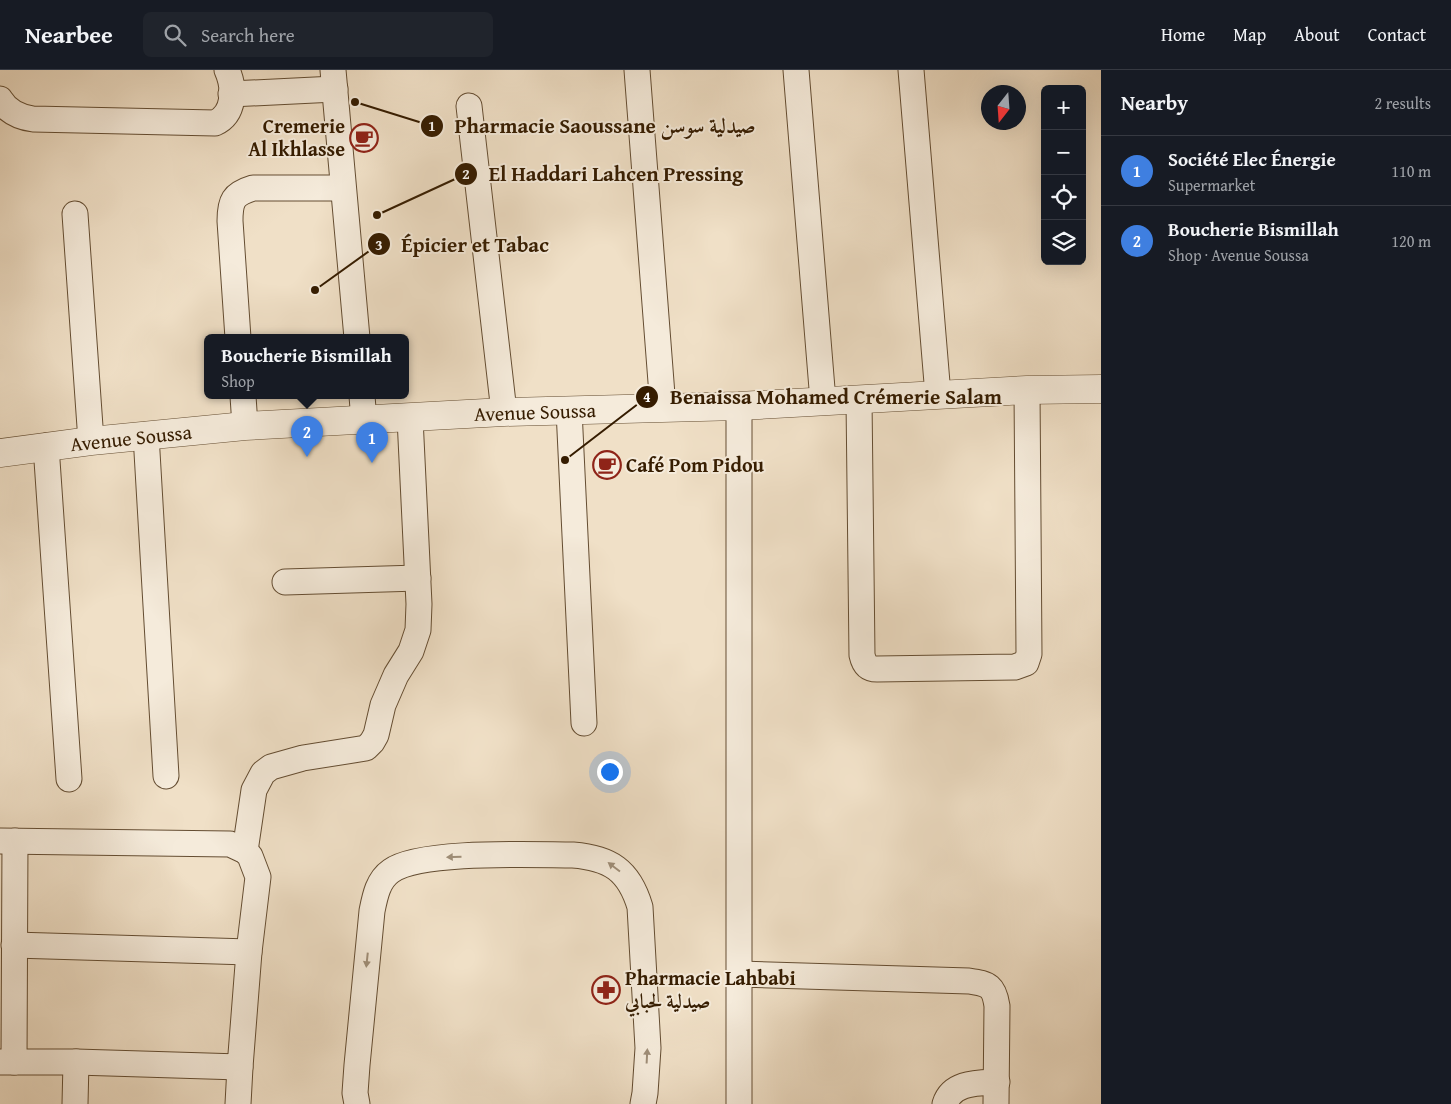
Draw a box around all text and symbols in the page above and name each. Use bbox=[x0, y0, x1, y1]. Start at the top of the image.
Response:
search box bbox=[143, 12, 493, 57]
text: Nearbee bbox=[25, 17, 113, 52]
icon: search bbox=[161, 21, 189, 49]
text: Search here bbox=[201, 21, 295, 49]
text: Home bbox=[1161, 21, 1205, 48]
text: Map bbox=[1233, 21, 1266, 48]
text: About bbox=[1294, 21, 1340, 48]
text: Contact bbox=[1368, 21, 1426, 48]
north arrow bbox=[981, 85, 1026, 130]
map controls bbox=[1041, 85, 1086, 265]
button: + bbox=[1041, 85, 1086, 130]
text: Nearby bbox=[1121, 87, 1188, 118]
text: 2 results bbox=[1374, 91, 1431, 115]
callout: Pharmacie Saoussane صيدلية سوسن bbox=[420, 108, 766, 144]
text: Pharmacie Saoussane صيدلية سوسن bbox=[454, 110, 756, 141]
place label: Cremerie Al Ikhlasse bbox=[248, 111, 345, 163]
text: 1 bbox=[428, 115, 436, 136]
cafe icon: Cremerie Al Ikhlasse bbox=[349, 123, 379, 153]
button: − bbox=[1041, 130, 1086, 175]
text: Société Elec Énergie bbox=[1168, 145, 1336, 173]
callout: El Haddari Lahcen Pressing bbox=[453, 156, 753, 192]
text: El Haddari Lahcen Pressing bbox=[489, 158, 744, 189]
text: 1 bbox=[1133, 159, 1141, 183]
text: 110 m bbox=[1391, 159, 1431, 183]
text: 2 bbox=[462, 163, 470, 184]
text: Supermarket bbox=[1168, 173, 1255, 197]
button: locate bbox=[1041, 175, 1086, 220]
text: Boucherie Bismillah bbox=[1168, 215, 1339, 243]
button: layers bbox=[1041, 220, 1086, 265]
callout: Épicier et Tabac bbox=[366, 226, 559, 262]
text: Épicier et Tabac bbox=[401, 229, 549, 260]
text: 2 bbox=[1133, 229, 1141, 253]
text: 120 m bbox=[1391, 229, 1431, 253]
text: 3 bbox=[375, 234, 383, 255]
text: Shop · Avenue Soussa bbox=[1168, 243, 1309, 267]
popup bbox=[204, 334, 409, 399]
text: Boucherie Bismillah bbox=[221, 341, 392, 369]
text: Shop bbox=[221, 369, 255, 393]
callout: Benaissa Mohamed Crémerie Salam bbox=[635, 379, 1012, 415]
text: Benaissa Mohamed Crémerie Salam bbox=[670, 381, 1002, 412]
text: 4 bbox=[643, 386, 651, 407]
street label: Avenue Soussa bbox=[474, 395, 597, 428]
pin: 2 bbox=[291, 416, 323, 457]
street label: Avenue Soussa bbox=[69, 417, 194, 458]
pin: 1 bbox=[356, 422, 388, 463]
cafe icon: Café Pom Pidou bbox=[592, 450, 622, 480]
place label: Café Pom Pidou bbox=[626, 450, 765, 479]
your location bbox=[597, 759, 623, 785]
one-way arrow bbox=[446, 853, 462, 861]
one-way arrow bbox=[608, 862, 621, 873]
one-way arrow bbox=[363, 952, 371, 968]
place label: Pharmacie Lahbabi صيدلية لحبابي bbox=[624, 963, 796, 1017]
pharmacy icon: Pharmacie Lahbabi صيدلية لحبابي bbox=[591, 975, 621, 1005]
one-way arrow bbox=[643, 1047, 651, 1063]

